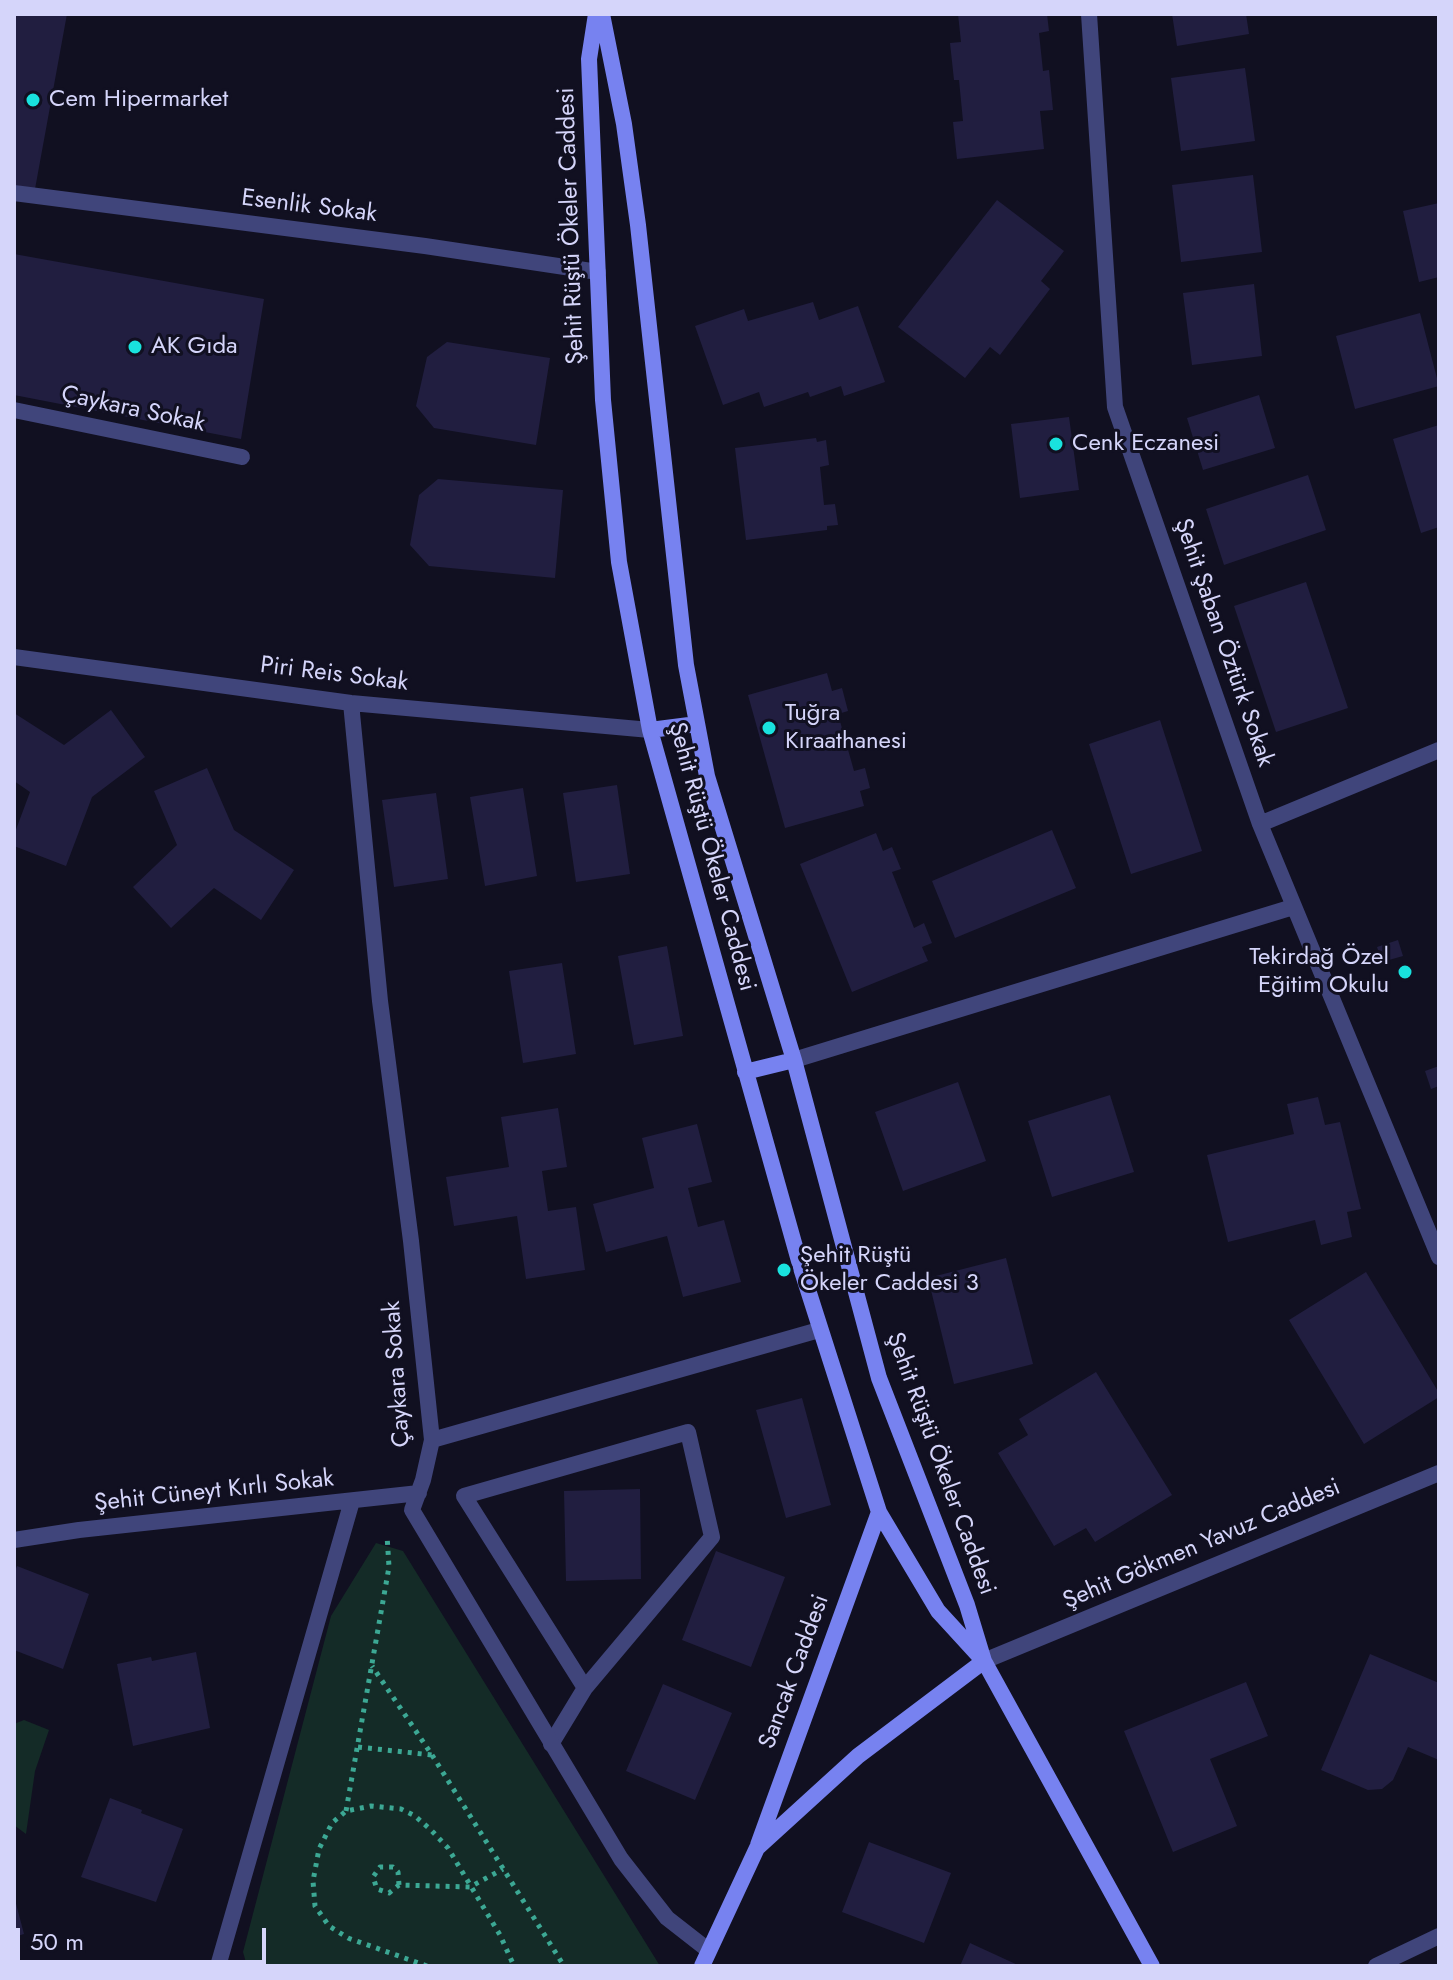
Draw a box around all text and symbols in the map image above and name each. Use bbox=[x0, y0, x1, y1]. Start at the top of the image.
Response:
place label: Cem Hipermarket bbox=[49, 86, 228, 114]
street label: Şehit Rüştü Ökeler Caddesi bbox=[553, 87, 591, 365]
marker: Cem Hipermarket bbox=[24, 91, 42, 109]
street label: Esenlik Sokak bbox=[240, 184, 378, 230]
place label: AK Gıda bbox=[151, 333, 238, 361]
marker: AK Gıda bbox=[126, 338, 144, 356]
street label: Çaykara Sokak bbox=[58, 381, 208, 439]
place label: Cenk Eczanesi bbox=[1072, 430, 1219, 458]
marker: Cenk Eczanesi bbox=[1047, 435, 1065, 453]
street label: Şehit Şaban Öztürk Sokak bbox=[1167, 515, 1279, 771]
street label: Piri Reis Sokak bbox=[258, 652, 410, 698]
place label: Tuğra Kıraathanesi bbox=[785, 700, 907, 756]
street label: Şehit Rüştü Ökeler Caddesi bbox=[661, 719, 761, 995]
marker: Tuğra Kıraathanesi bbox=[760, 719, 778, 737]
place label: Tekirdağ Özel Eğitim Okulu bbox=[1249, 944, 1389, 1000]
marker: Tekirdağ Özel Eğitim Okulu bbox=[1396, 963, 1414, 981]
place label: Şehit Rüştü Ökeler Caddesi 3 bbox=[800, 1242, 979, 1298]
marker: Şehit Rüştü Ökeler Caddesi 3 bbox=[775, 1261, 793, 1279]
street label: Çaykara Sokak bbox=[379, 1300, 417, 1448]
street label: Şehit Rüştü Ökeler Caddesi bbox=[879, 1329, 1001, 1599]
street label: Şehit Cüneyt Kırlı Sokak bbox=[93, 1465, 335, 1519]
street label: Şehit Gökmen Yavuz Caddesi bbox=[1059, 1474, 1345, 1616]
street label: Sancak Caddesi bbox=[754, 1591, 836, 1753]
scale bar bbox=[20, 1912, 270, 1962]
text: 50 m bbox=[30, 1924, 84, 1959]

